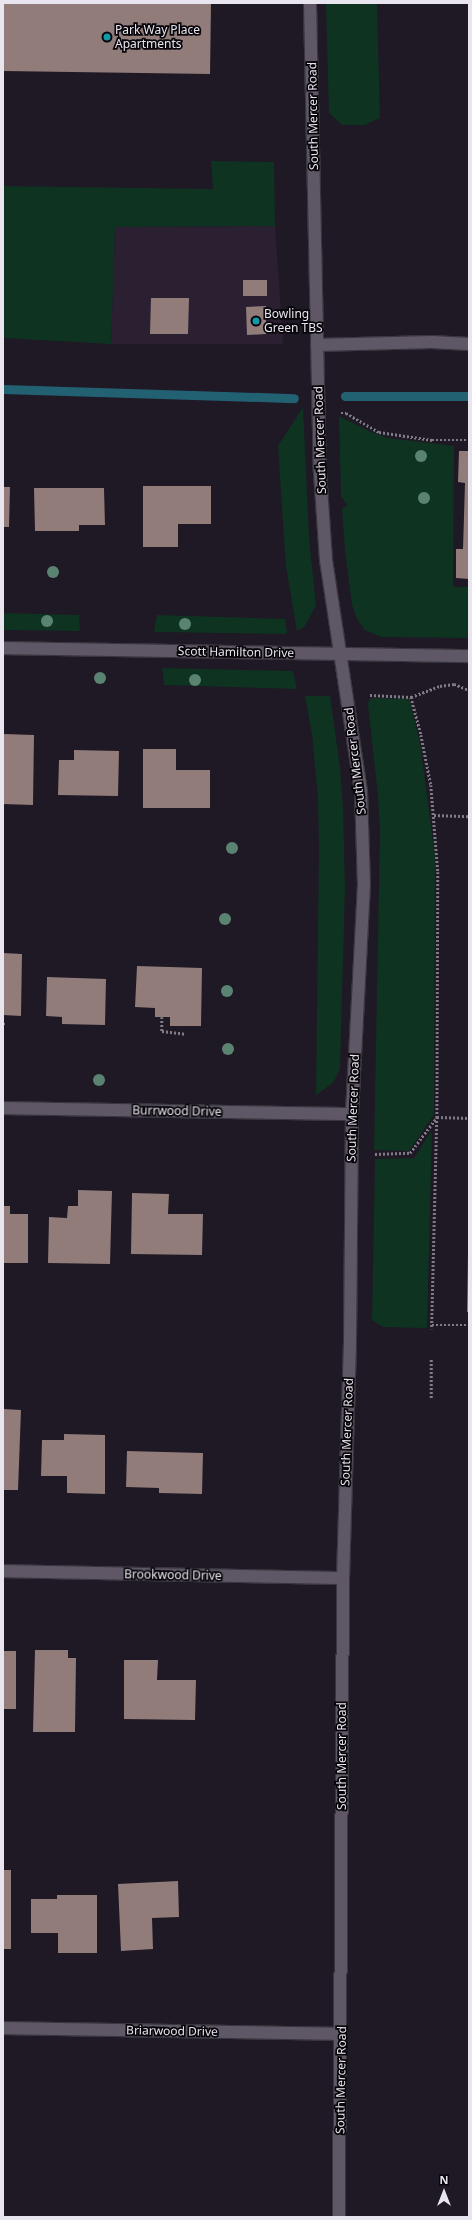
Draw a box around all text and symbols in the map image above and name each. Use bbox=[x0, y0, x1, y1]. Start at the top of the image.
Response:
place label: Park Way Place Apartments bbox=[115, 23, 200, 51]
marker: Park Way Place Apartments bbox=[102, 32, 112, 42]
street label: South Mercer Road bbox=[305, 62, 321, 170]
place label: Bowling Green TBS bbox=[264, 307, 323, 335]
marker: Bowling Green TBS bbox=[251, 316, 261, 326]
street label: South Mercer Road bbox=[311, 386, 329, 494]
street label: Scott Hamilton Drive bbox=[178, 644, 294, 660]
street label: South Mercer Road bbox=[341, 707, 369, 815]
street label: South Mercer Road bbox=[344, 1054, 362, 1162]
street label: Burrwood Drive bbox=[132, 1103, 222, 1119]
street label: South Mercer Road bbox=[338, 1378, 356, 1486]
street label: Brookwood Drive bbox=[124, 1567, 222, 1583]
street label: South Mercer Road bbox=[335, 1702, 349, 1810]
street label: Briarwood Drive bbox=[126, 2023, 218, 2039]
street label: South Mercer Road bbox=[333, 2026, 349, 2134]
north arrow bbox=[424, 2172, 464, 2212]
text: N bbox=[440, 2172, 448, 2187]

